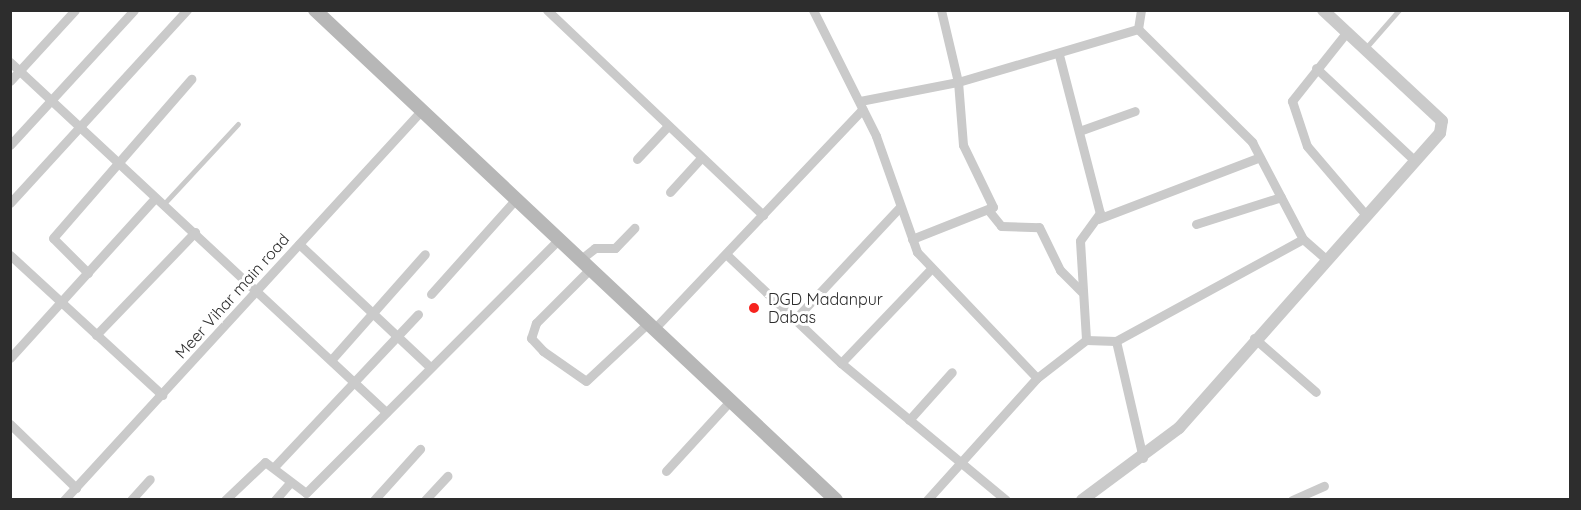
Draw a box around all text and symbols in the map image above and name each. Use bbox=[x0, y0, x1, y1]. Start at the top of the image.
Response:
street label: Meer Vihar main road bbox=[171, 230, 293, 362]
place label: DGD Madanpur Dabas bbox=[768, 289, 883, 327]
marker: DGD Madanpur Dabas bbox=[745, 299, 763, 317]

